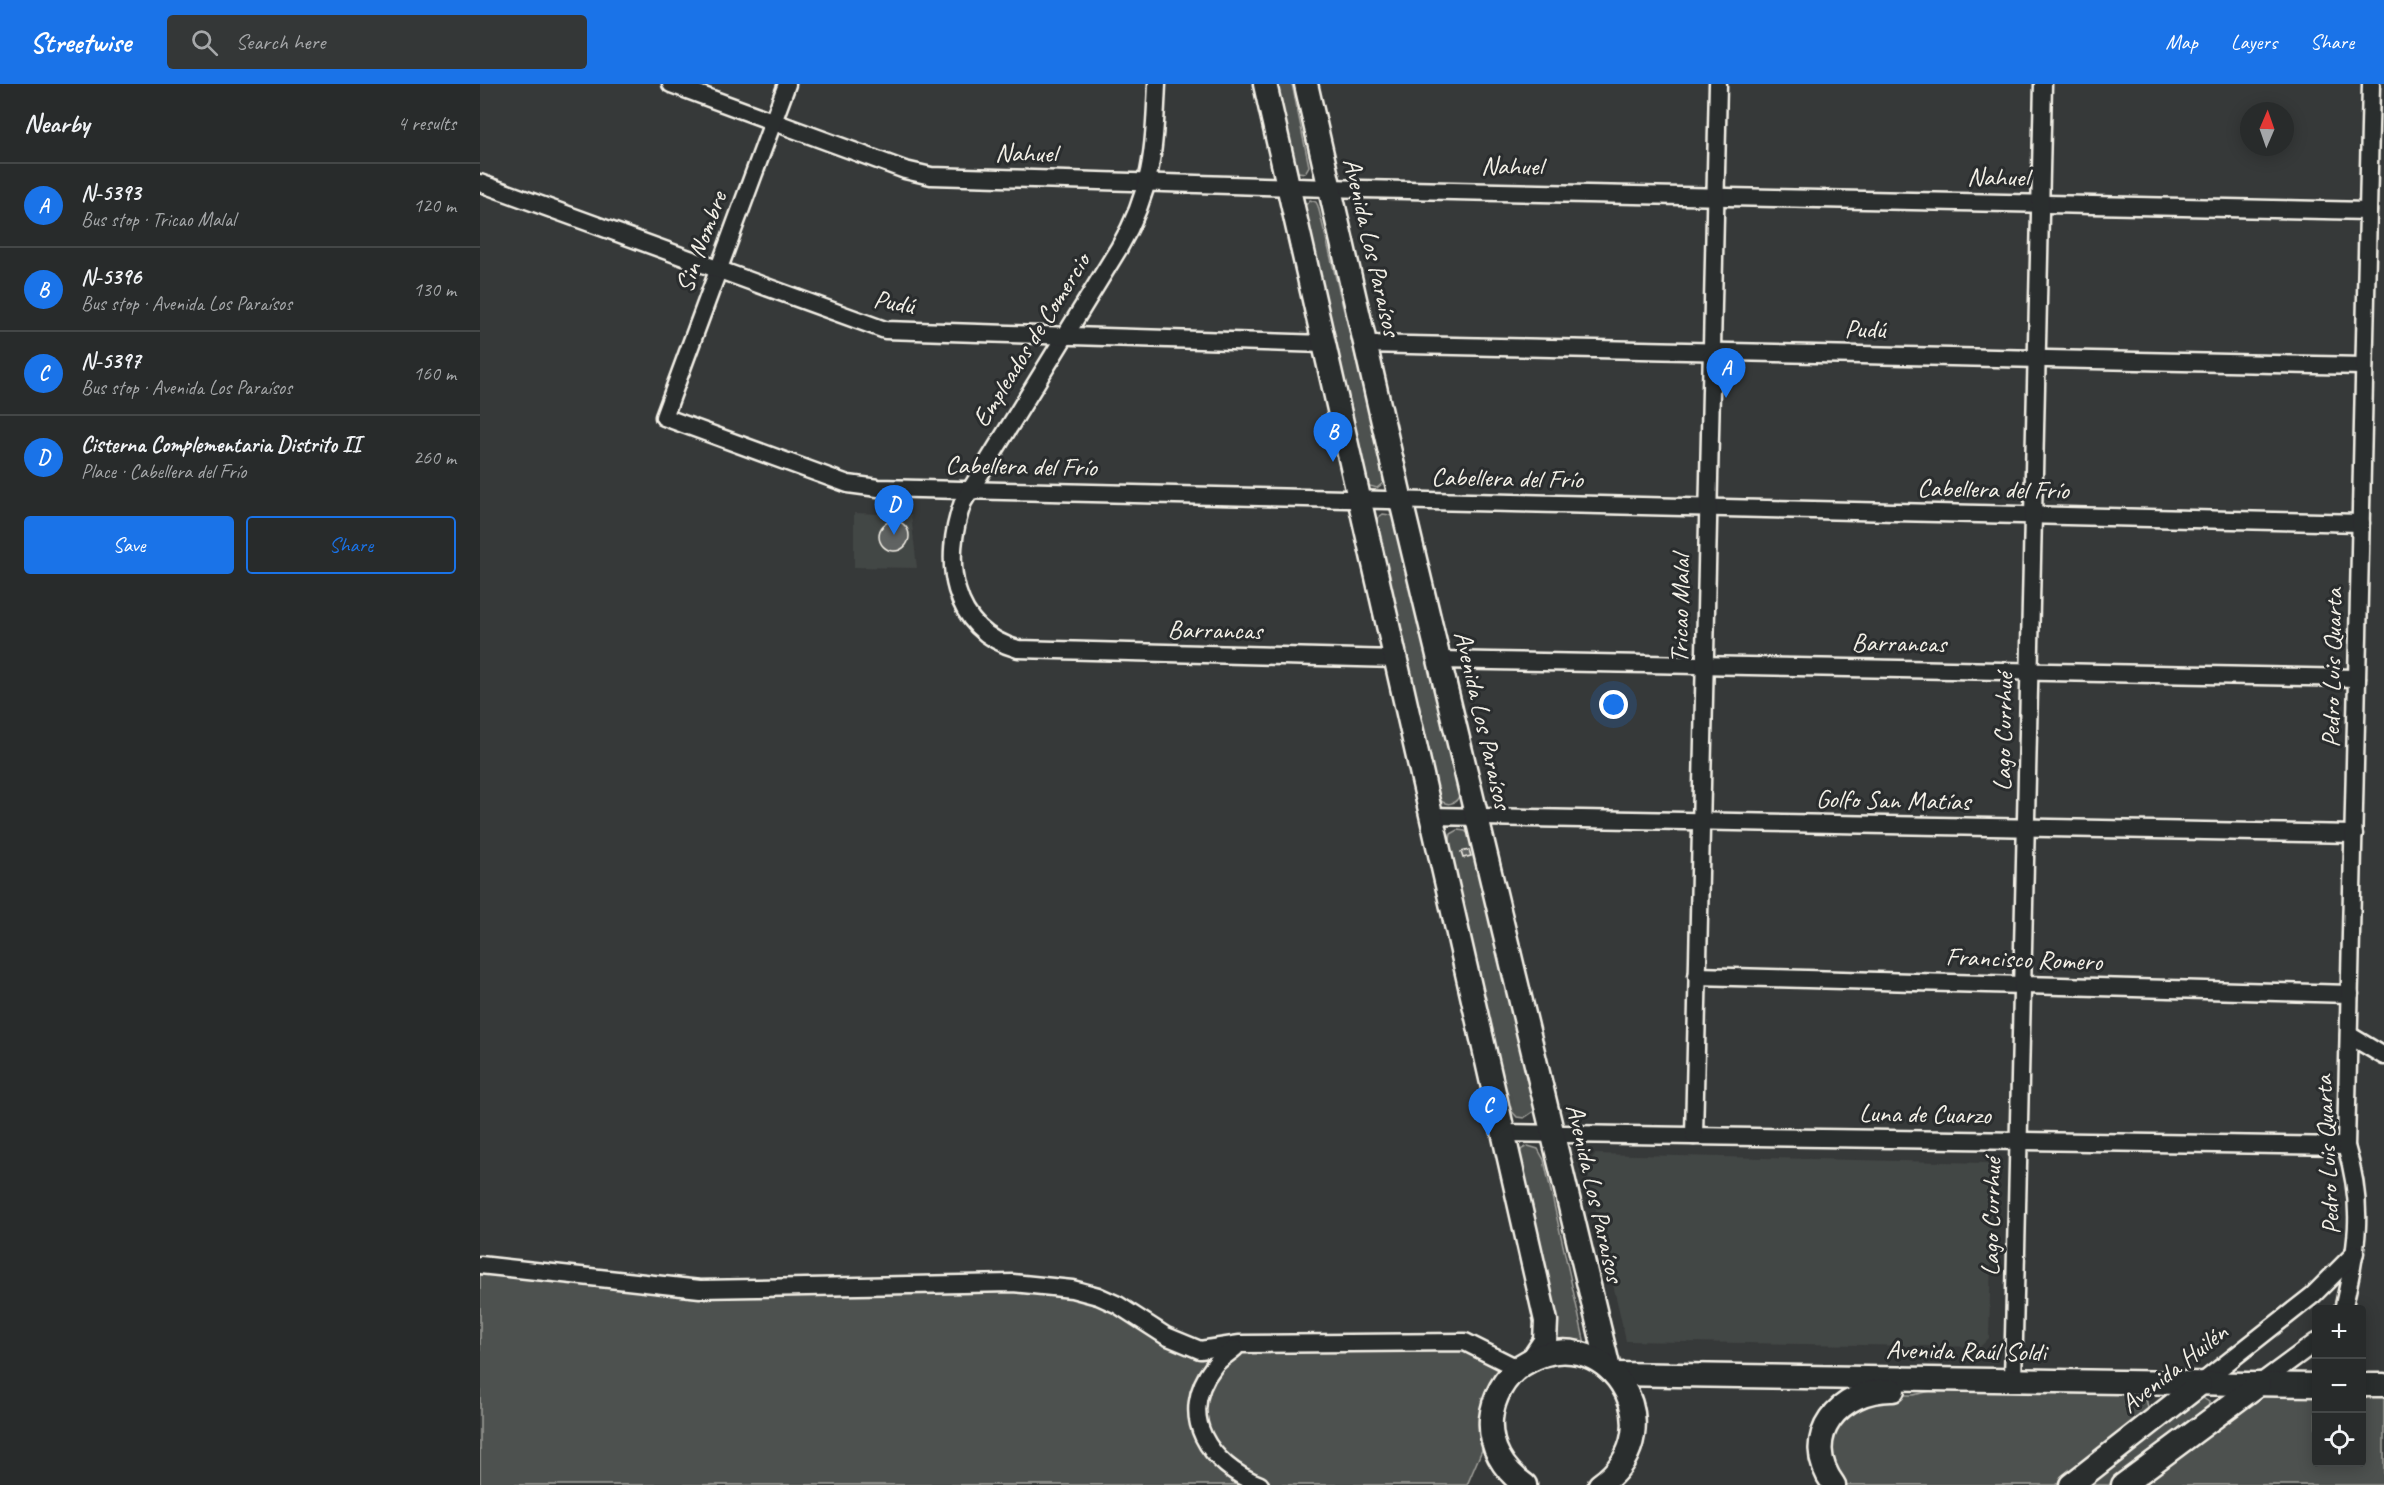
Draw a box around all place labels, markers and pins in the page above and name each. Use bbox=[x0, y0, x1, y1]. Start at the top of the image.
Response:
pin: A bbox=[1706, 348, 1746, 398]
pin: B bbox=[1314, 412, 1352, 462]
pin: D bbox=[874, 486, 914, 535]
pin: C bbox=[1468, 1086, 1508, 1136]

